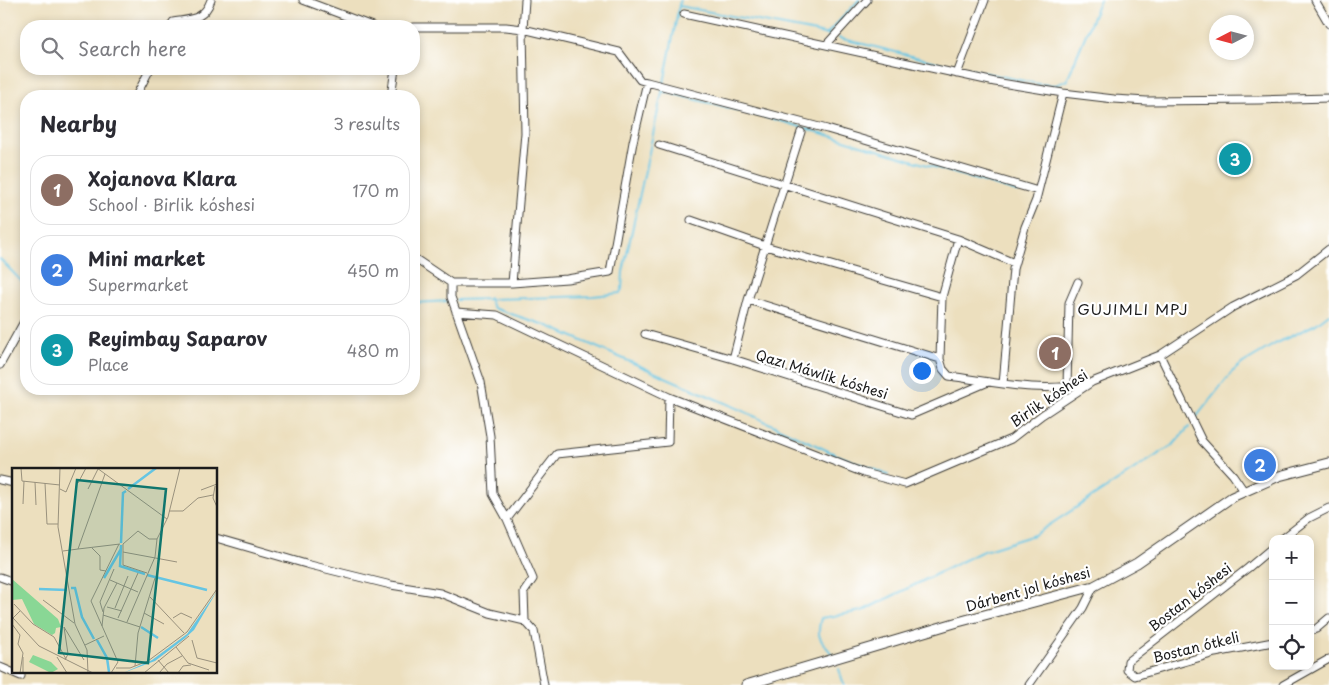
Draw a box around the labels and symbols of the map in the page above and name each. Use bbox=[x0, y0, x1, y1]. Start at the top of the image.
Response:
north arrow bbox=[1209, 15, 1254, 60]
pin: 3 bbox=[1219, 140, 1251, 178]
district label: GUJIMLI MPJ bbox=[1077, 297, 1189, 320]
pin: 1 bbox=[1039, 334, 1071, 372]
street label: Qazı Máwlik kóshesi bbox=[753, 344, 891, 404]
your location bbox=[909, 358, 935, 384]
street label: Birlik kóshesi bbox=[1006, 364, 1092, 432]
pin: 2 bbox=[1244, 446, 1276, 484]
inset map bbox=[12, 468, 218, 672]
street label: Bostan kóshesi bbox=[1144, 558, 1236, 636]
street label: Dárbent jol kóshesi bbox=[963, 561, 1093, 617]
street label: Bostan ótkeli bbox=[1151, 626, 1241, 668]

